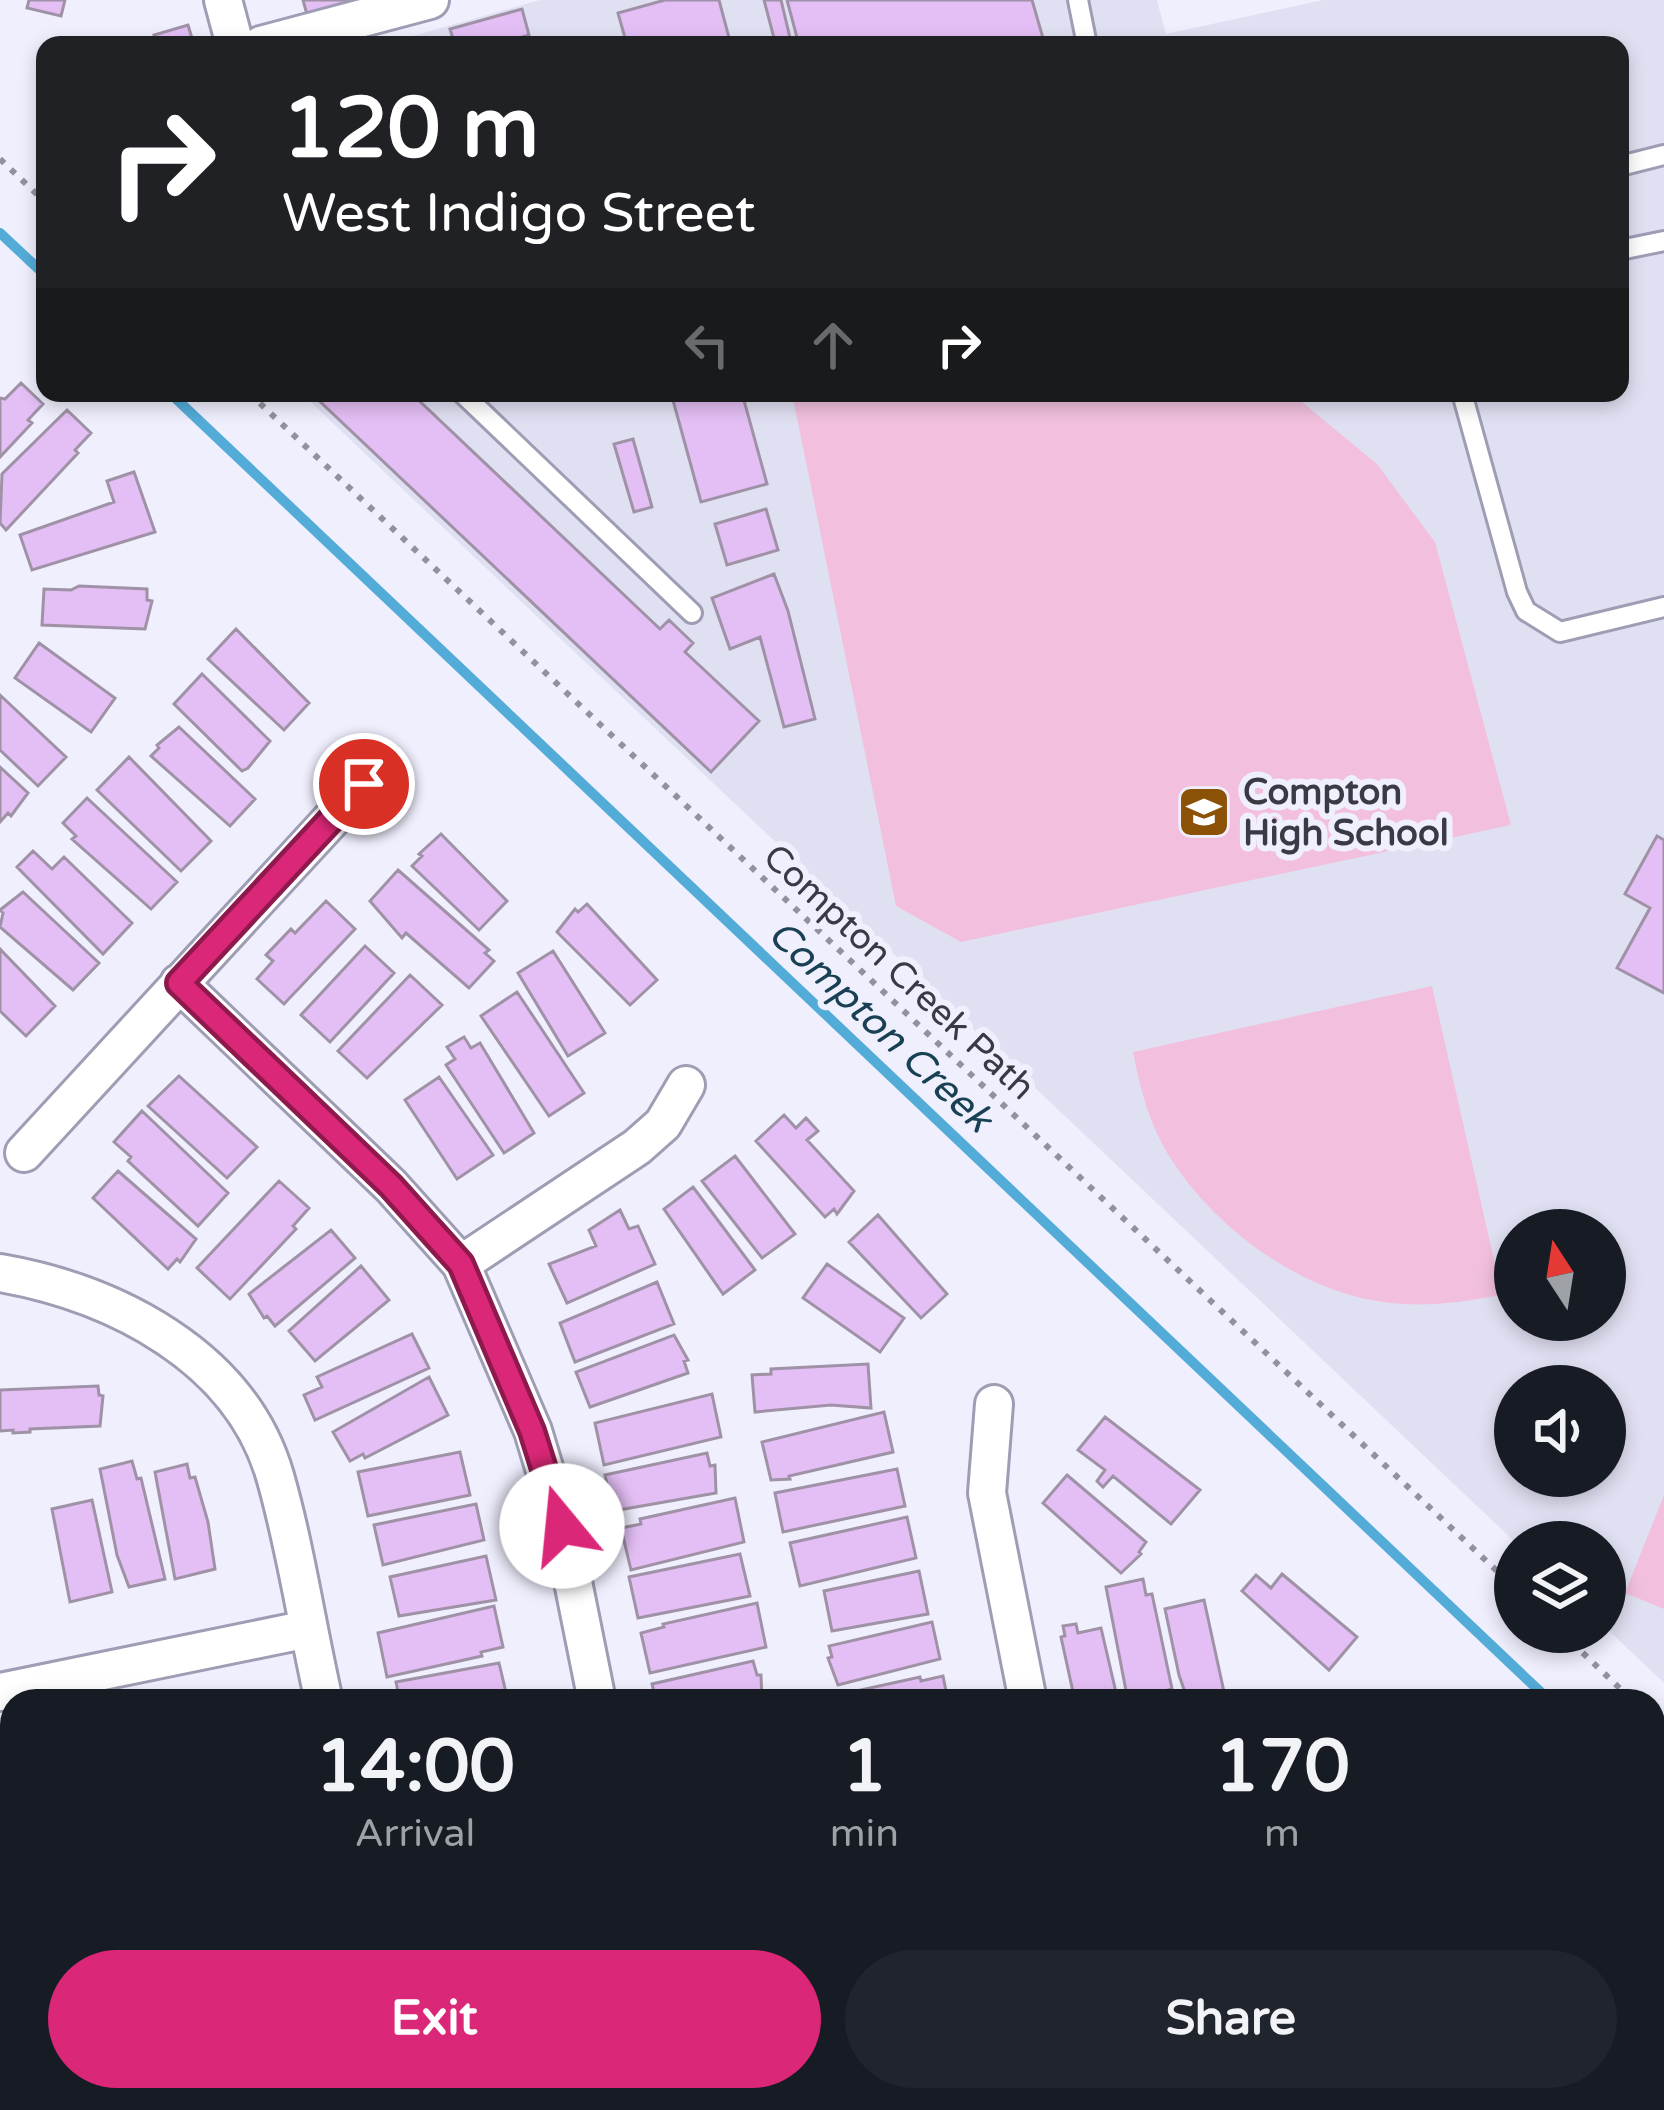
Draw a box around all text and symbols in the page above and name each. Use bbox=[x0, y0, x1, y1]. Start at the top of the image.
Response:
text: 120 m bbox=[282, 79, 539, 180]
icon: right bbox=[84, 84, 240, 240]
text: West Indigo Street bbox=[282, 181, 756, 246]
icon: left bbox=[674, 312, 740, 378]
icon: ahead bbox=[800, 312, 866, 378]
icon: right bbox=[926, 312, 992, 378]
pin bbox=[313, 733, 415, 835]
icon: arrive bbox=[331, 751, 397, 817]
place label: Compton High School bbox=[1243, 771, 1449, 855]
school or university icon: Compton High School bbox=[1176, 784, 1232, 840]
street label: Compton Creek Path bbox=[755, 834, 1045, 1108]
water label: Compton Creek bbox=[759, 909, 1003, 1141]
north arrow bbox=[1494, 1209, 1626, 1341]
map controls bbox=[1494, 1209, 1626, 1653]
button: sound bbox=[1494, 1365, 1626, 1497]
position arrow bbox=[499, 1463, 625, 1589]
button: layers bbox=[1494, 1521, 1626, 1653]
text: 14:00 bbox=[315, 1724, 515, 1811]
text: 1 bbox=[842, 1724, 887, 1811]
text: 170 bbox=[1214, 1724, 1350, 1811]
text: Arrival bbox=[355, 1810, 475, 1857]
text: min bbox=[830, 1810, 899, 1857]
text: m bbox=[1264, 1810, 1300, 1857]
button: Exit bbox=[48, 1950, 821, 2088]
button: Share bbox=[845, 1950, 1617, 2088]

